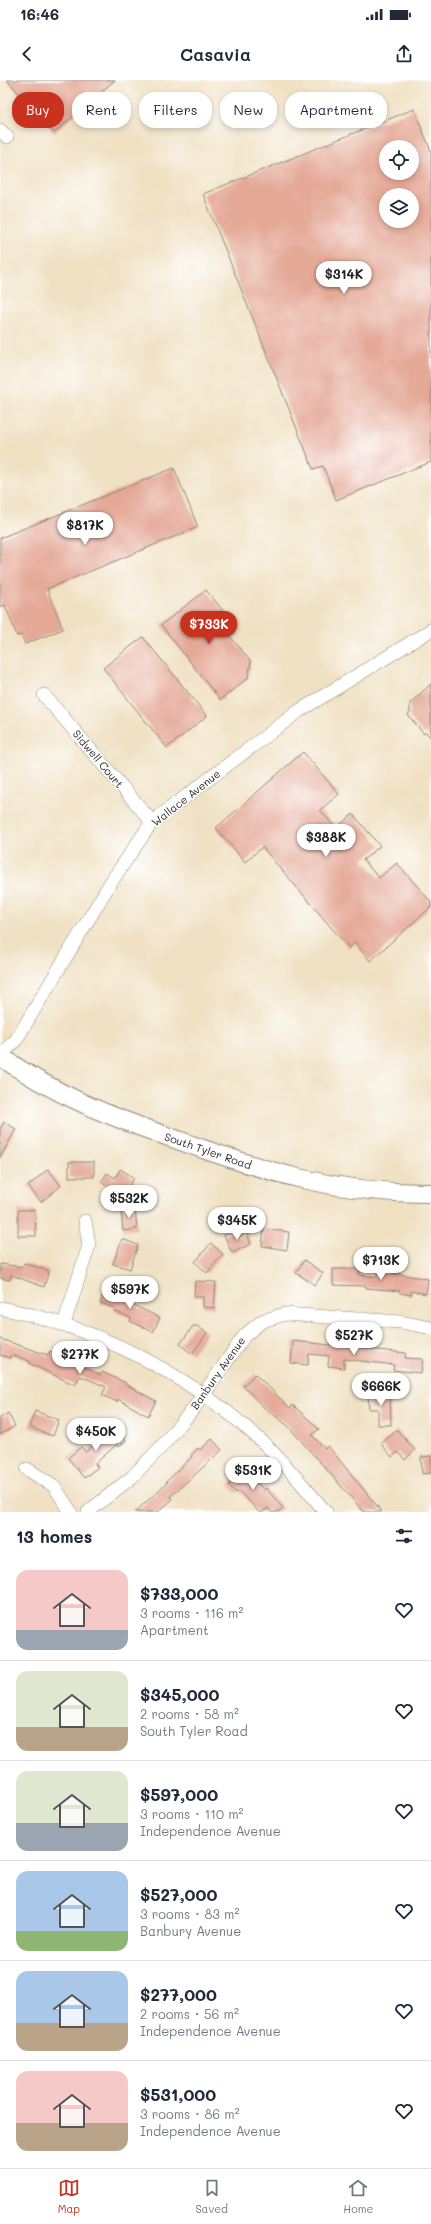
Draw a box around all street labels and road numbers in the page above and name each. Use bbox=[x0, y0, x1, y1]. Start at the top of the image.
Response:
street label: Sidwell Court bbox=[70, 726, 127, 791]
street label: Wallace Avenue bbox=[148, 766, 223, 829]
street label: South Tyler Road bbox=[163, 1129, 254, 1172]
street label: Banbury Avenue bbox=[187, 1333, 248, 1412]

